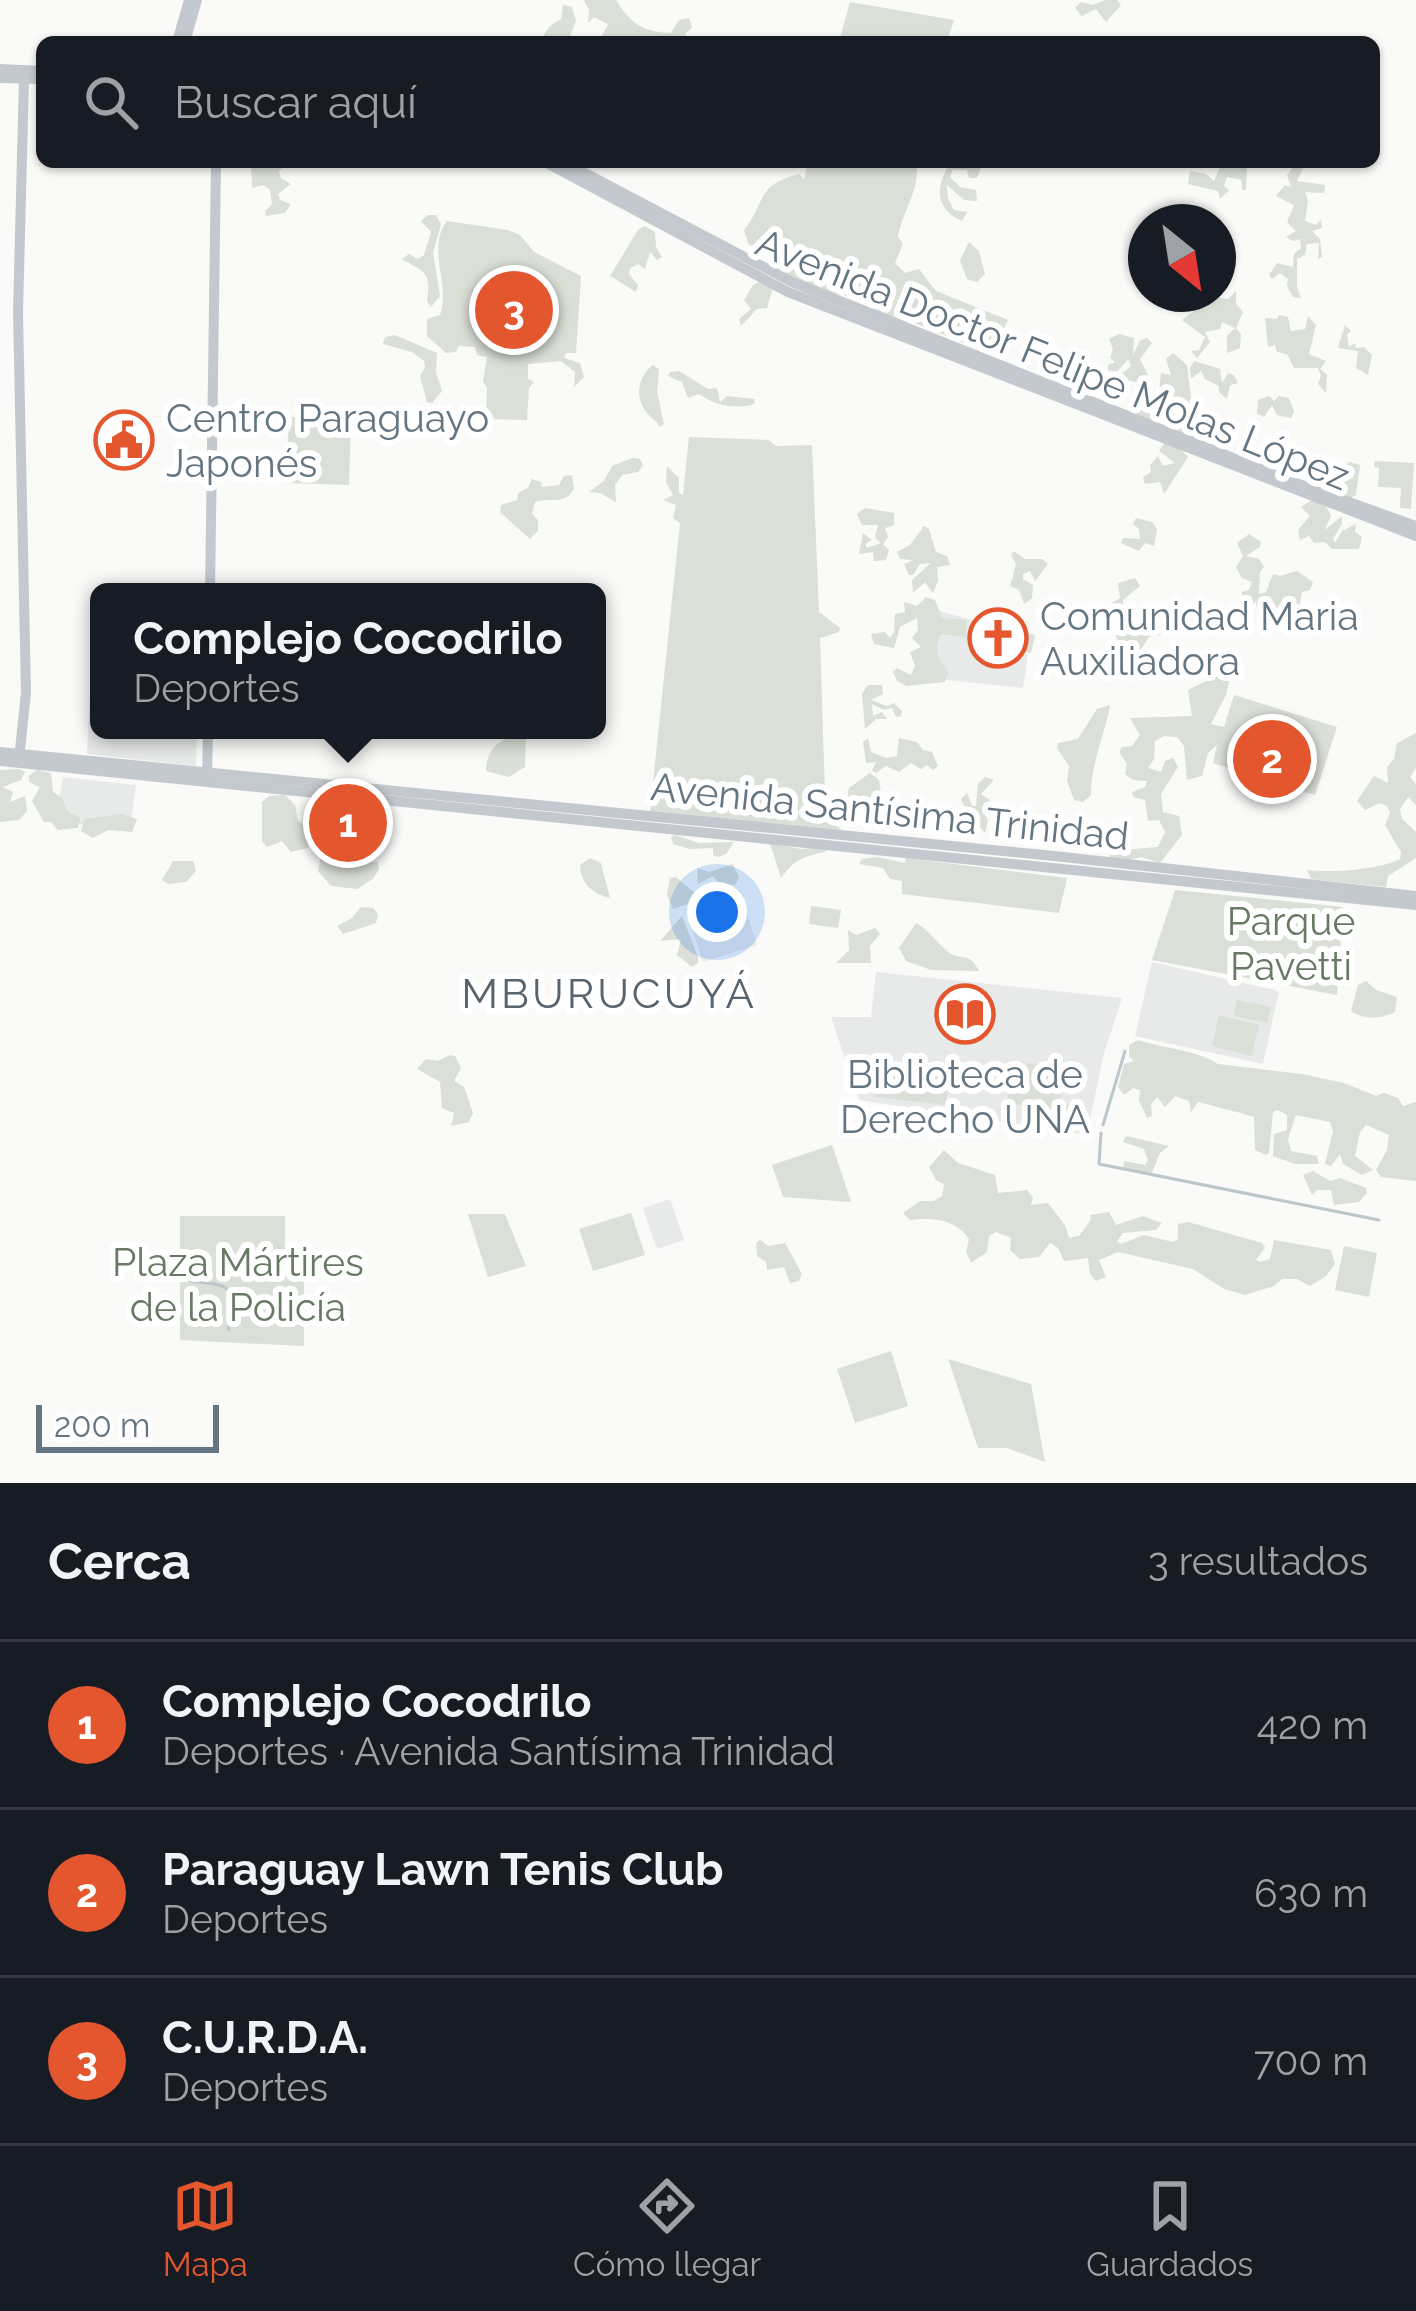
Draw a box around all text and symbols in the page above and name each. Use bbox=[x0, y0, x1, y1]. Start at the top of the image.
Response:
search box bbox=[36, 36, 1380, 168]
icon: search bbox=[78, 69, 144, 135]
text: Buscar aquí bbox=[174, 76, 417, 129]
north arrow bbox=[1128, 204, 1236, 312]
street label: Avenida Doctor Felipe Molas López bbox=[750, 219, 1356, 499]
pin: 3 bbox=[475, 265, 553, 355]
place label: Centro Paraguayo Japonés bbox=[166, 395, 489, 486]
public building icon: Centro Paraguayo Japonés bbox=[93, 409, 155, 471]
popup bbox=[90, 583, 606, 739]
place label: Comunidad Maria Auxiliadora bbox=[1040, 593, 1359, 684]
church icon: Comunidad Maria Auxiliadora bbox=[967, 607, 1029, 669]
text: Complejo Cocodrilo bbox=[133, 612, 563, 665]
text: Deportes bbox=[133, 665, 299, 711]
pin: 2 bbox=[1233, 714, 1311, 804]
street label: Avenida Santísima Trinidad bbox=[649, 763, 1131, 859]
pin: 1 bbox=[309, 778, 387, 868]
your location bbox=[687, 882, 747, 942]
park label: Parque Pavetti bbox=[1227, 898, 1355, 989]
district label: MBURUCUYÁ bbox=[461, 969, 757, 1018]
library icon: Biblioteca de Derecho UNA bbox=[934, 983, 996, 1045]
place label: Biblioteca de Derecho UNA bbox=[840, 1051, 1090, 1142]
park label: Plaza Mártires de la Policía bbox=[112, 1239, 364, 1330]
scale bar bbox=[36, 1399, 219, 1452]
text: 200 m bbox=[54, 1406, 150, 1445]
text: Cerca bbox=[48, 1531, 191, 1591]
text: 3 resultados bbox=[1148, 1538, 1368, 1584]
text: Complejo Cocodrilo bbox=[162, 1675, 591, 1728]
text: 1 bbox=[77, 1702, 97, 1748]
text: 420 m bbox=[1257, 1702, 1368, 1748]
text: Deportes · Avenida Santísima Trinidad bbox=[162, 1728, 835, 1774]
text: Paraguay Lawn Tenis Club bbox=[162, 1843, 724, 1896]
text: 2 bbox=[76, 1870, 98, 1916]
text: 630 m bbox=[1254, 1870, 1368, 1916]
text: Deportes bbox=[162, 1896, 328, 1942]
text: C.U.R.D.A. bbox=[162, 2011, 368, 2064]
text: 3 bbox=[76, 2038, 98, 2084]
text: 700 m bbox=[1254, 2038, 1368, 2084]
text: Deportes bbox=[162, 2064, 328, 2110]
tab: Mapa bbox=[163, 2173, 248, 2284]
tab: Cómo llegar bbox=[573, 2173, 761, 2284]
tab: Guardados bbox=[1086, 2173, 1253, 2284]

